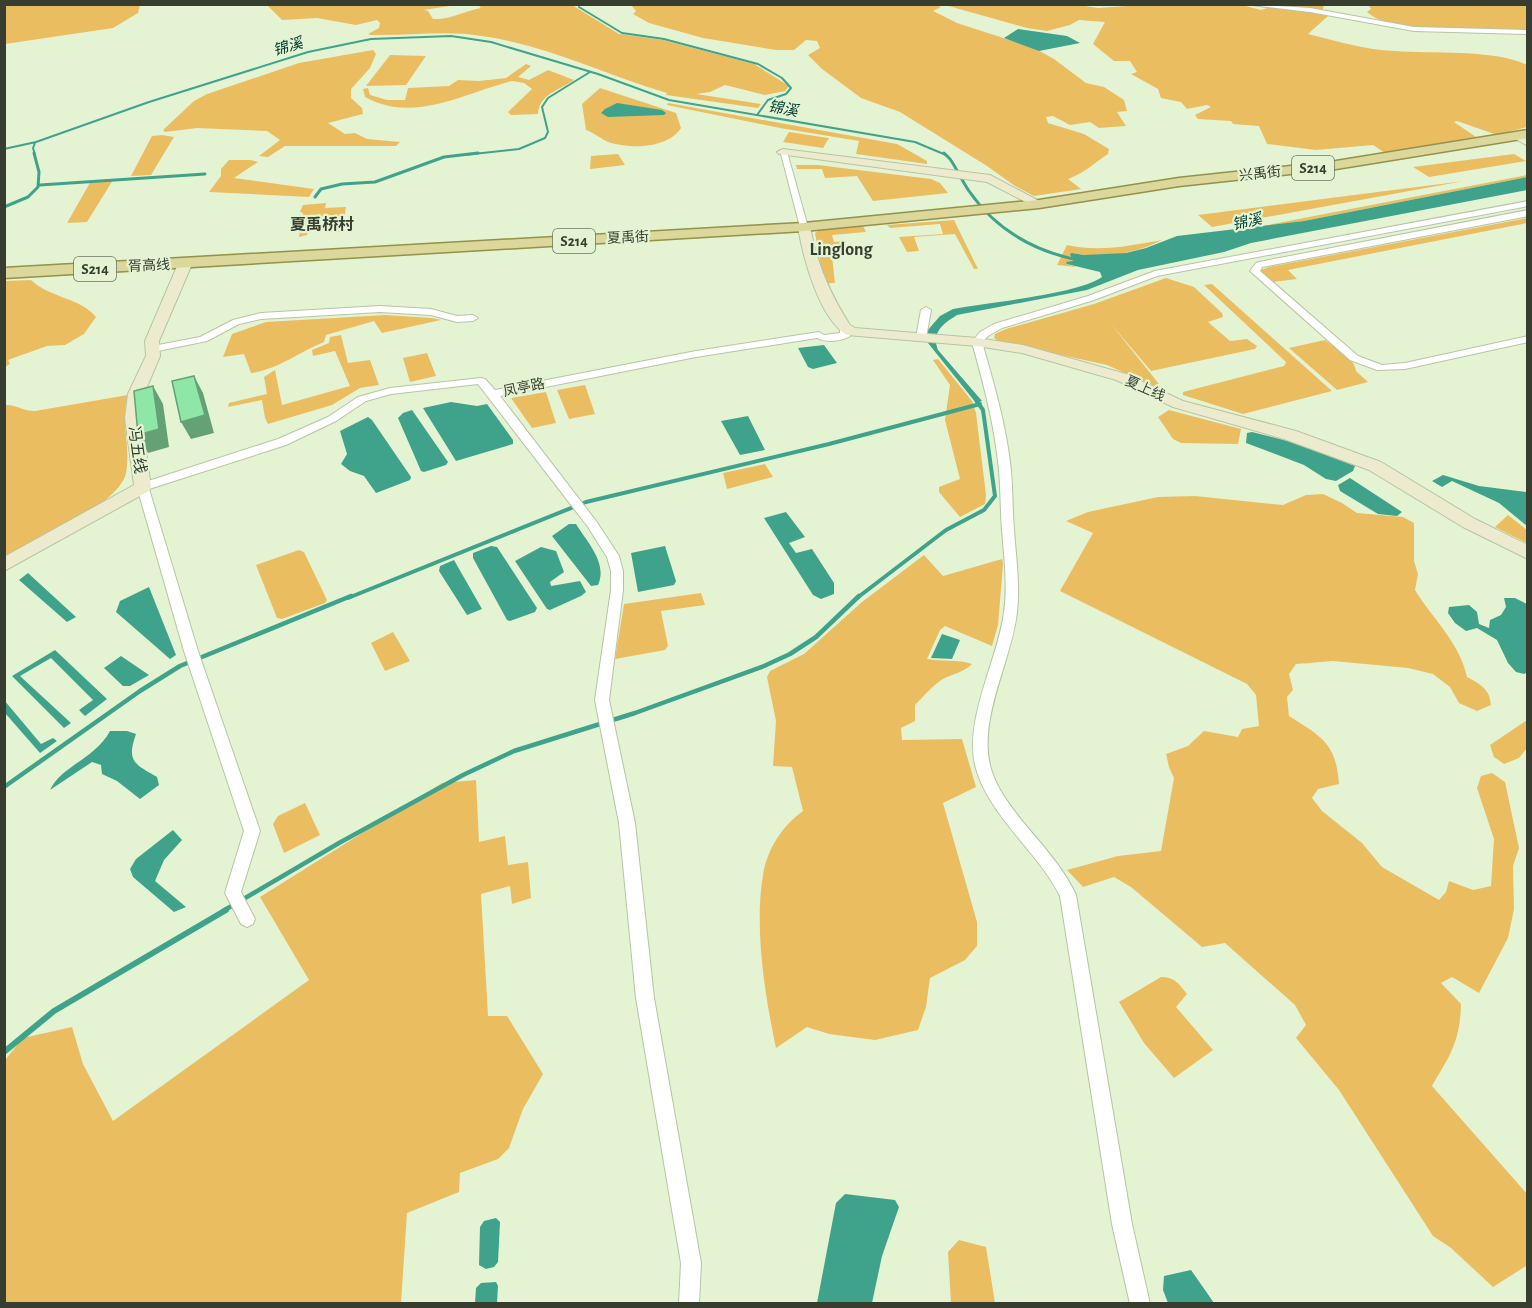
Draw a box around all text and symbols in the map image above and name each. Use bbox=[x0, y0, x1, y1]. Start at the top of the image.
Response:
water label: 锦溪 bbox=[271, 34, 306, 58]
water label: 锦溪 bbox=[767, 98, 801, 119]
road number: S214 bbox=[1292, 156, 1334, 180]
street label: 兴禹街 bbox=[1238, 164, 1282, 183]
water label: 锦溪 bbox=[1230, 210, 1265, 233]
district label: 夏禹桥村 bbox=[290, 215, 354, 233]
road number: S214 bbox=[553, 229, 595, 253]
street label: 夏禹街 bbox=[607, 229, 649, 246]
district label: Linglong bbox=[809, 241, 874, 259]
road number: S214 bbox=[74, 257, 116, 281]
street label: 胥高线 bbox=[128, 257, 170, 274]
street label: 夏上线 bbox=[1123, 373, 1167, 404]
street label: 凤亭路 bbox=[502, 376, 546, 399]
street label: 冯五线 bbox=[126, 425, 149, 475]

